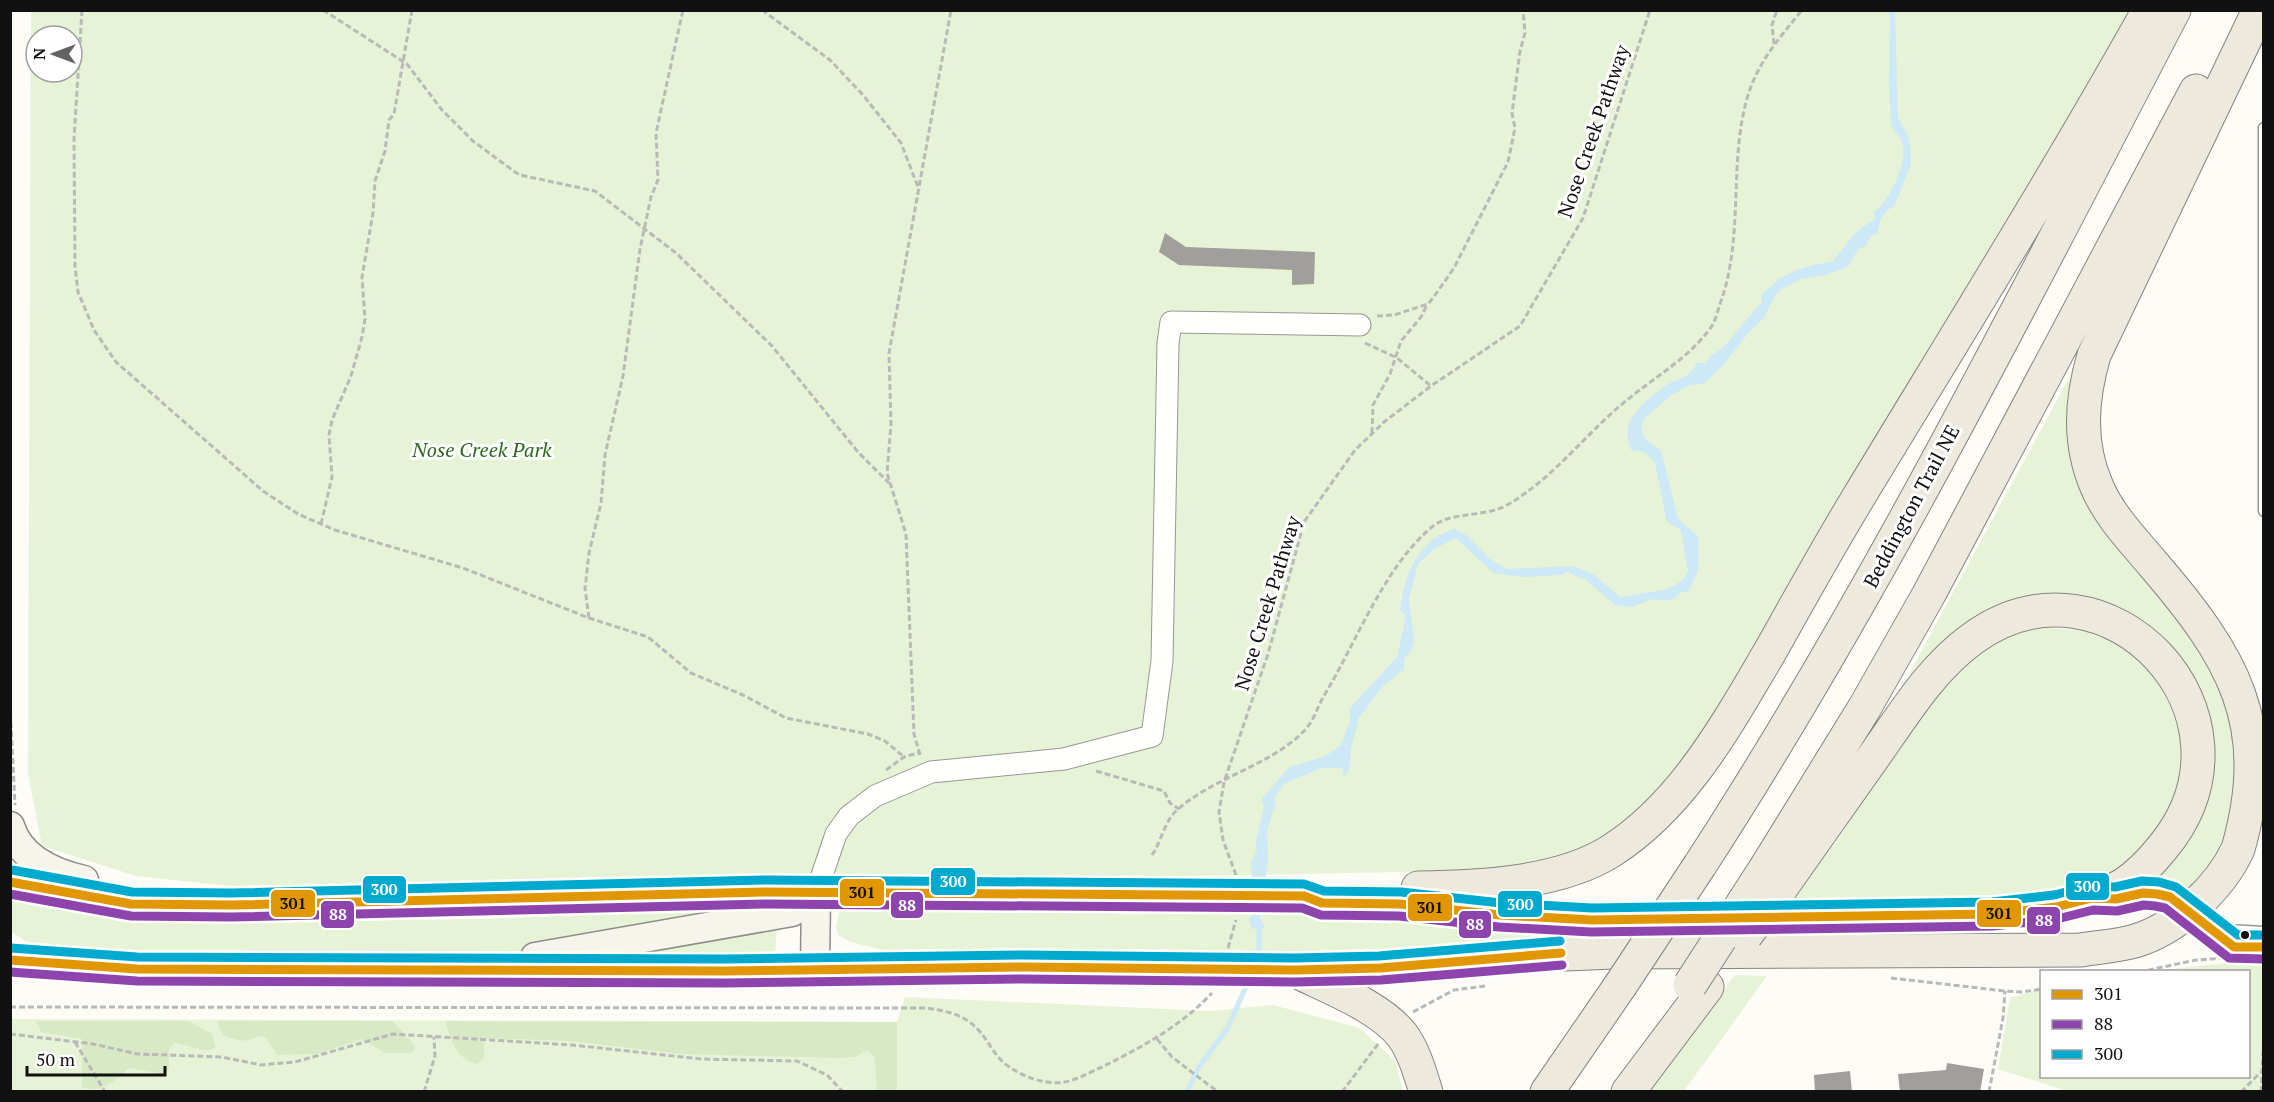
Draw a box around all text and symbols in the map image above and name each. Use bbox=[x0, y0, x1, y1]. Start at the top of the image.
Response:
north arrow bbox=[24, 24, 84, 84]
street label: Nose Creek Pathway bbox=[1551, 40, 1636, 221]
text: N bbox=[28, 48, 50, 60]
street label: Beddington Trail NE bbox=[1857, 420, 1965, 592]
park label: Nose Creek Park bbox=[411, 436, 552, 463]
street label: Nose Creek Pathway bbox=[1228, 512, 1307, 694]
line badge: 300 bbox=[930, 867, 976, 896]
text: 300 bbox=[939, 870, 967, 892]
line badge: 300 bbox=[2065, 872, 2110, 901]
line badge: 300 bbox=[362, 875, 407, 904]
text: 300 bbox=[2073, 875, 2101, 897]
text: 300 bbox=[370, 878, 398, 900]
line badge: 301 bbox=[839, 878, 885, 907]
text: 301 bbox=[848, 881, 876, 903]
line badge: 301 bbox=[270, 889, 316, 918]
line badge: 300 bbox=[1497, 890, 1543, 918]
line badge: 88 bbox=[890, 891, 924, 919]
text: 301 bbox=[279, 892, 307, 914]
line badge: 301 bbox=[1407, 893, 1453, 922]
text: 300 bbox=[1506, 893, 1534, 915]
text: 88 bbox=[898, 894, 916, 916]
text: 301 bbox=[1416, 896, 1444, 918]
line badge: 301 bbox=[1976, 899, 2022, 928]
line badge: 88 bbox=[320, 900, 355, 929]
text: 301 bbox=[1985, 902, 2013, 924]
text: 88 bbox=[329, 903, 347, 925]
line badge: 88 bbox=[2026, 906, 2061, 935]
text: 88 bbox=[2035, 909, 2053, 931]
line badge: 88 bbox=[1458, 910, 1492, 939]
text: 88 bbox=[1466, 913, 1484, 935]
unlabelled marker bbox=[2239, 929, 2251, 941]
legend bbox=[2040, 970, 2250, 1078]
text: 301 bbox=[2094, 981, 2123, 1005]
text: 88 bbox=[2094, 1011, 2113, 1035]
scale bar bbox=[27, 1039, 165, 1077]
text: 300 bbox=[2094, 1041, 2123, 1065]
text: 50 m bbox=[36, 1047, 76, 1071]

